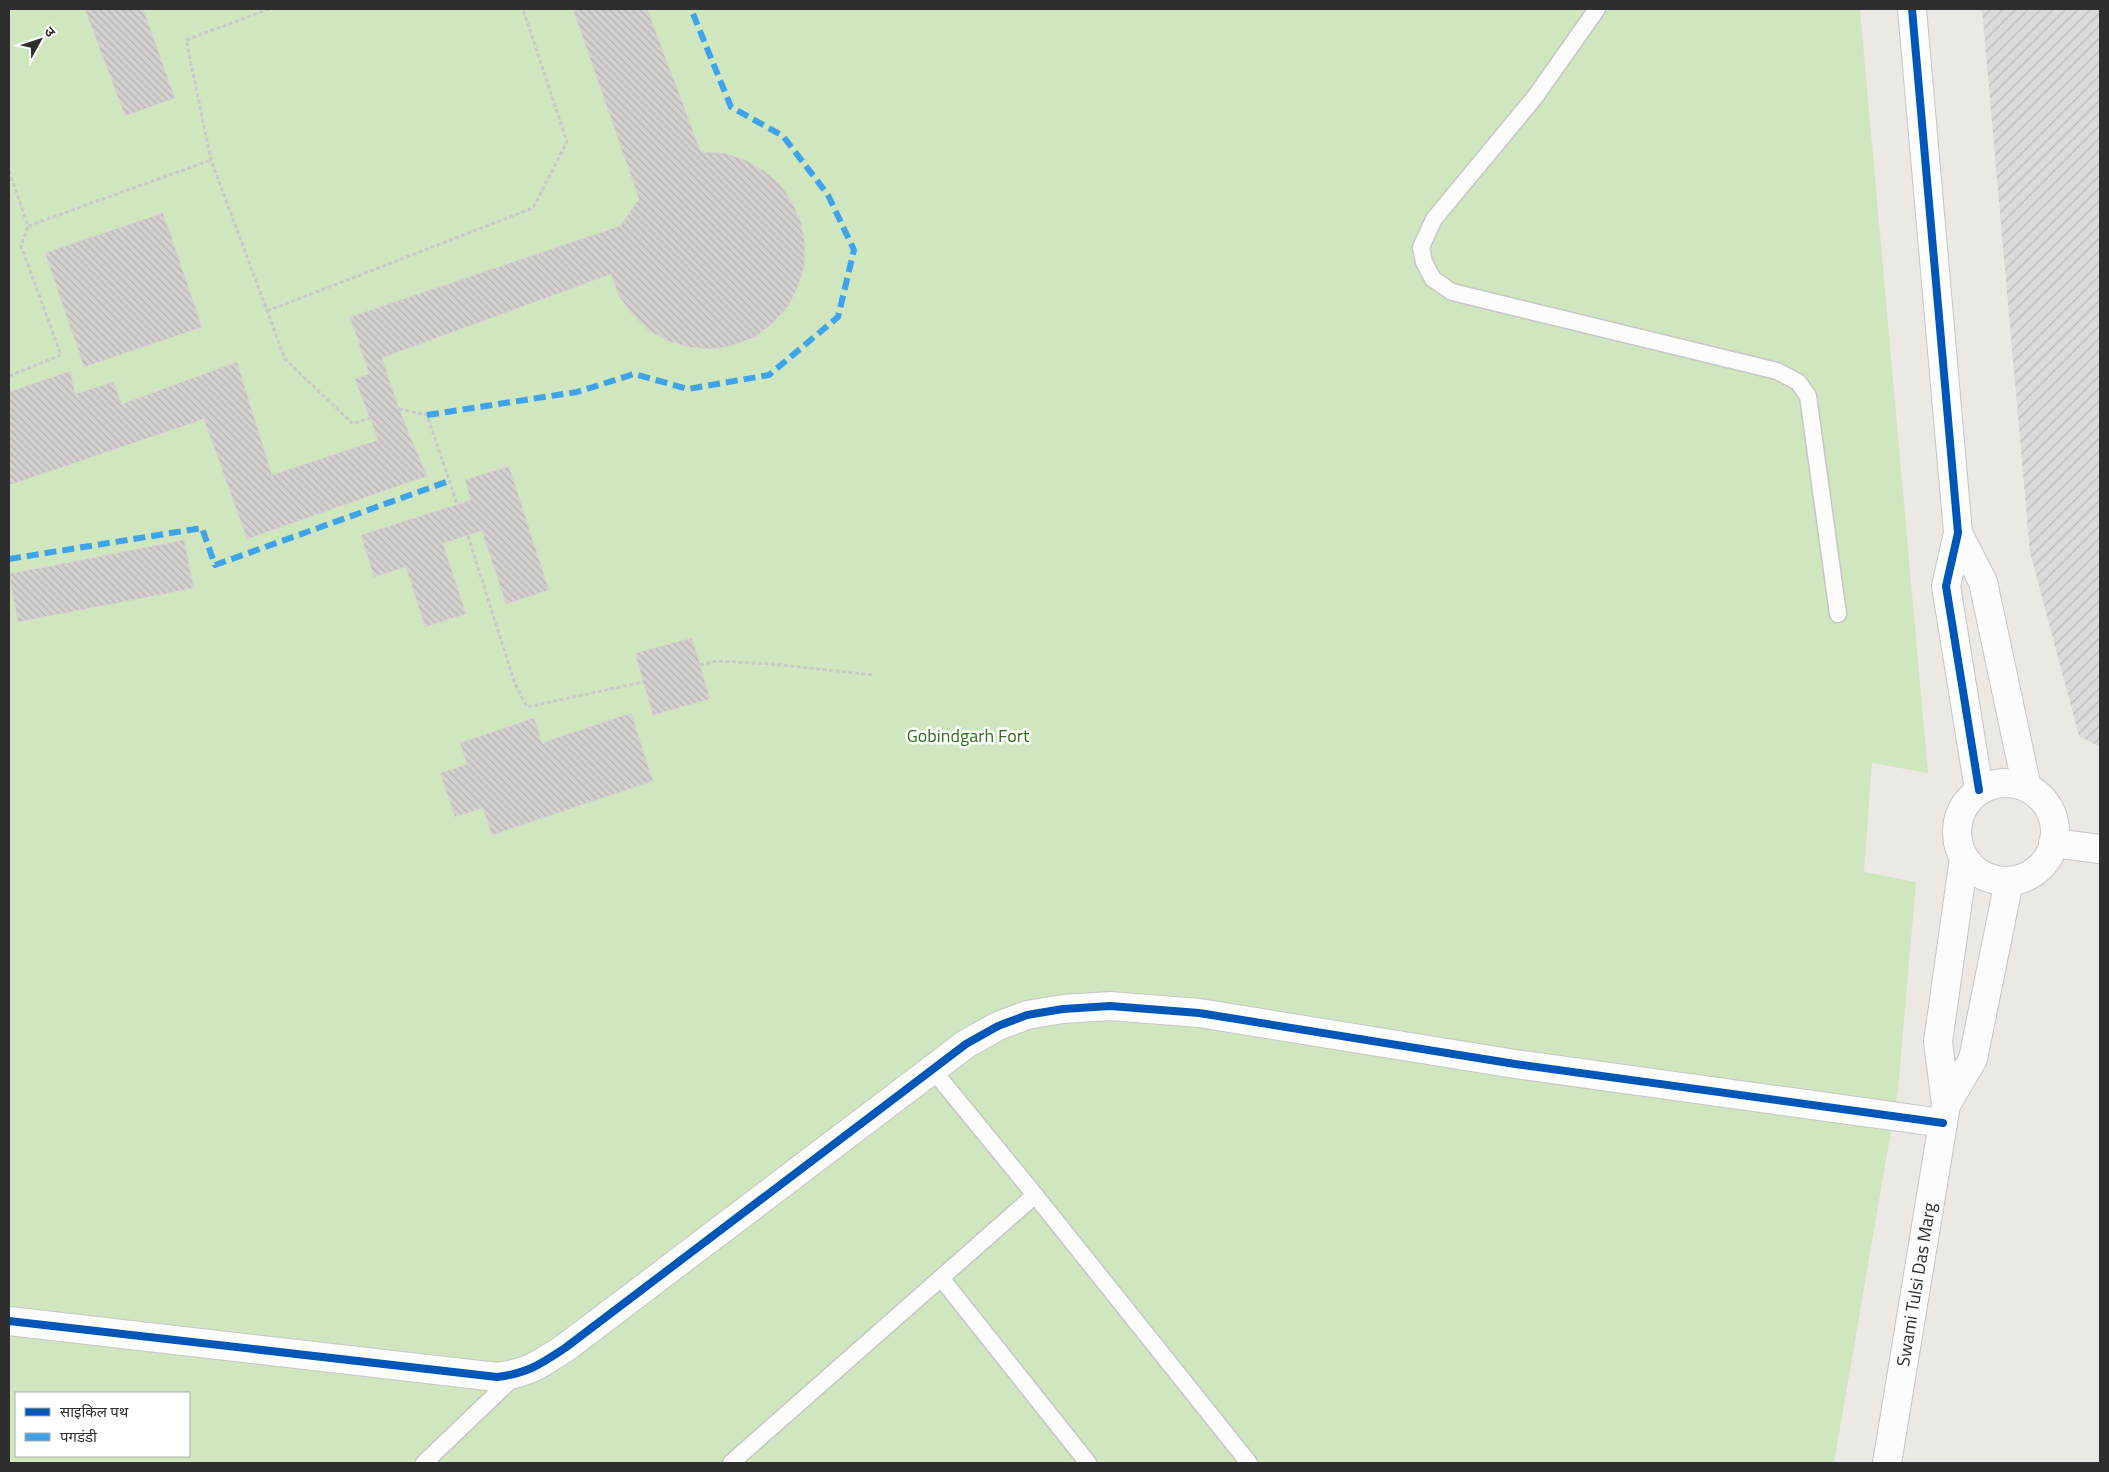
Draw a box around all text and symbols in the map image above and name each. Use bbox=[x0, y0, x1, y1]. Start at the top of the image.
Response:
north arrow bbox=[15, 15, 65, 65]
text: उ bbox=[40, 21, 62, 42]
park label: Gobindgarh Fort bbox=[907, 722, 1030, 749]
street label: Swami Tulsi Das Marg bbox=[1889, 1200, 1943, 1368]
legend bbox=[15, 1392, 190, 1457]
text: साइकिल पथ bbox=[60, 1400, 129, 1423]
text: पगडंडी bbox=[60, 1425, 98, 1448]

